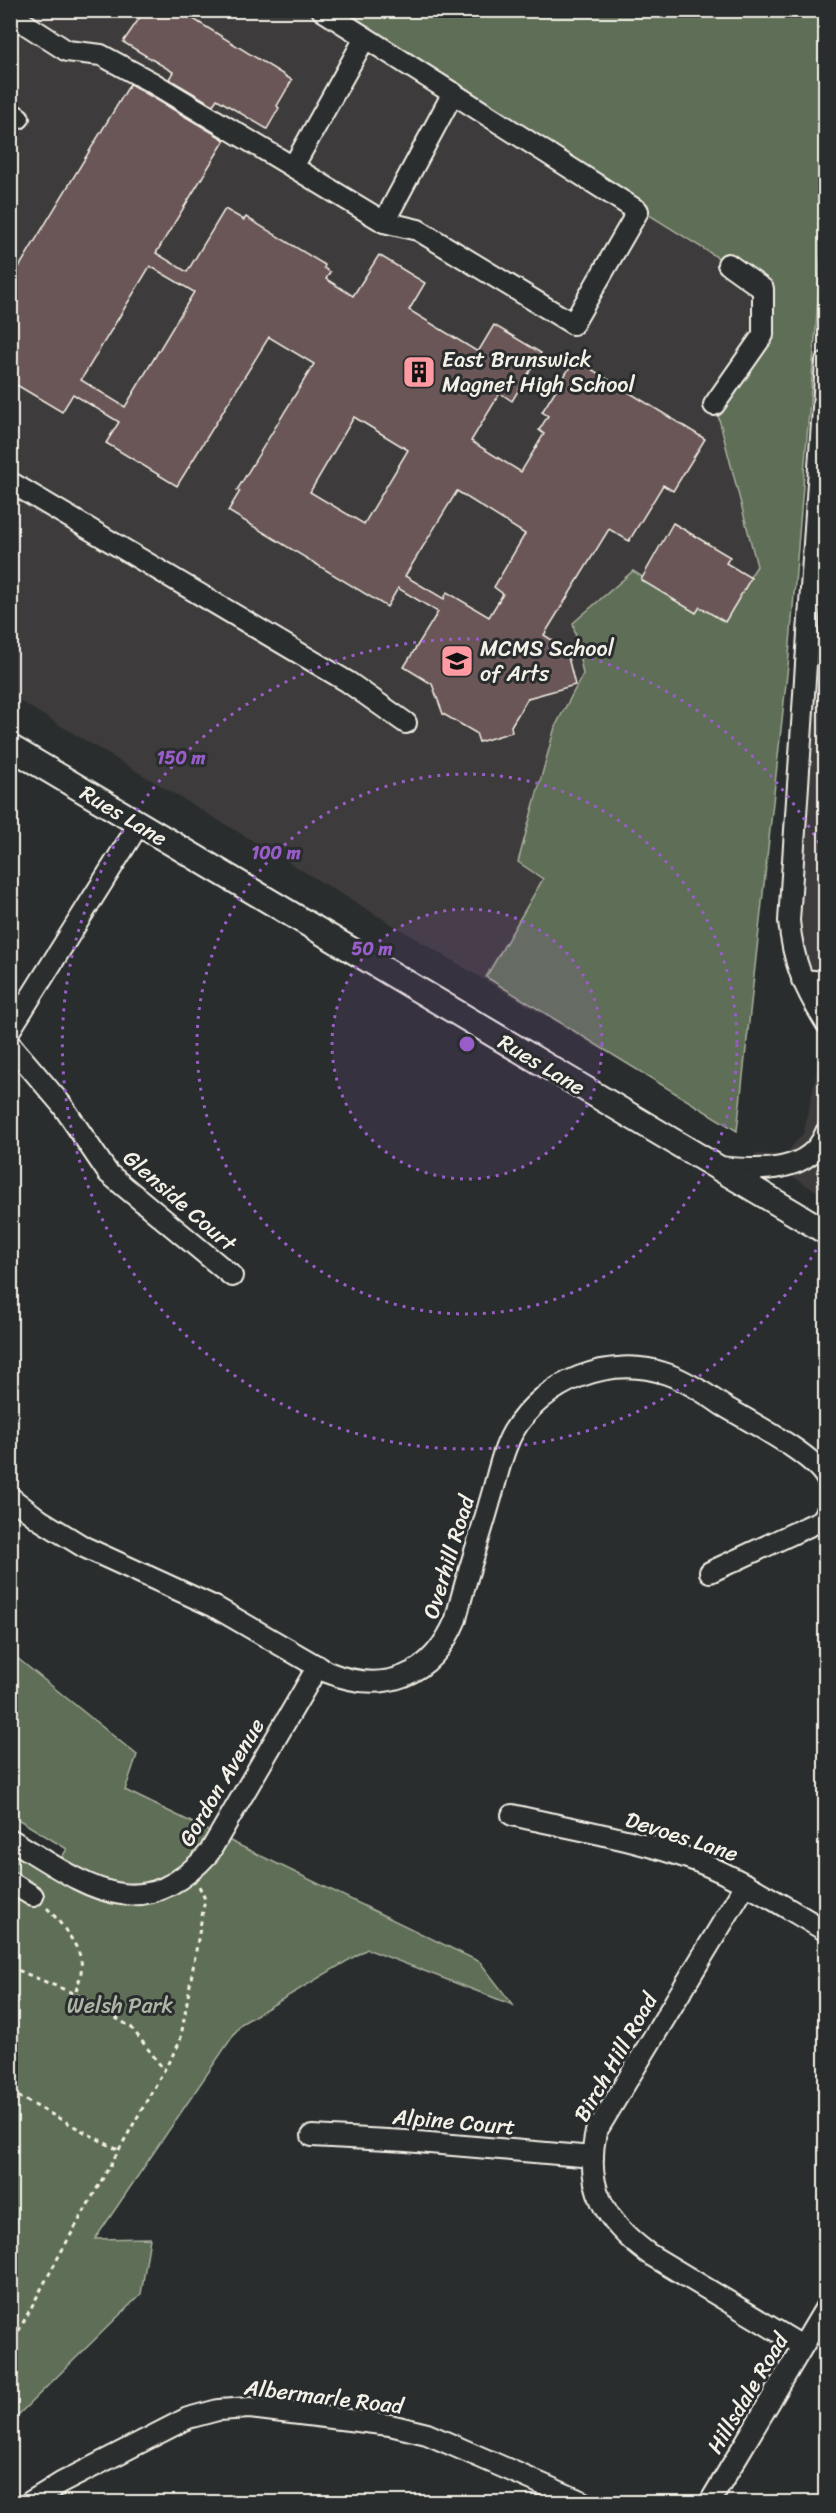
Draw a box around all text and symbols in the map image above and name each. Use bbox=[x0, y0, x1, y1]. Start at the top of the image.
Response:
place label: East Brunswick Magnet High School bbox=[442, 340, 636, 404]
building icon: East Brunswick Magnet High School bbox=[401, 354, 437, 390]
place label: MCMS School of Arts bbox=[480, 629, 615, 693]
school or university icon: MCMS School of Arts bbox=[439, 643, 475, 679]
text: 150 m bbox=[157, 742, 205, 774]
street label: Rues Lane bbox=[72, 774, 175, 857]
text: 100 m bbox=[252, 837, 301, 869]
text: 50 m bbox=[352, 933, 393, 965]
street label: Rues Lane bbox=[490, 1023, 593, 1106]
centre of rings bbox=[457, 1034, 477, 1054]
street label: Glenside Court bbox=[114, 1139, 246, 1262]
street label: Overhill Road bbox=[411, 1489, 486, 1624]
street label: Gordon Avenue bbox=[167, 1710, 275, 1854]
street label: Devoes Lane bbox=[620, 1800, 743, 1873]
street label: Birch Hill Road bbox=[563, 1984, 669, 2129]
park label: Welsh Park bbox=[67, 1986, 174, 2025]
street label: Alpine Court bbox=[390, 2097, 517, 2146]
street label: Hillsdale Road bbox=[696, 2324, 800, 2461]
street label: Albermarle Road bbox=[241, 2367, 407, 2426]

